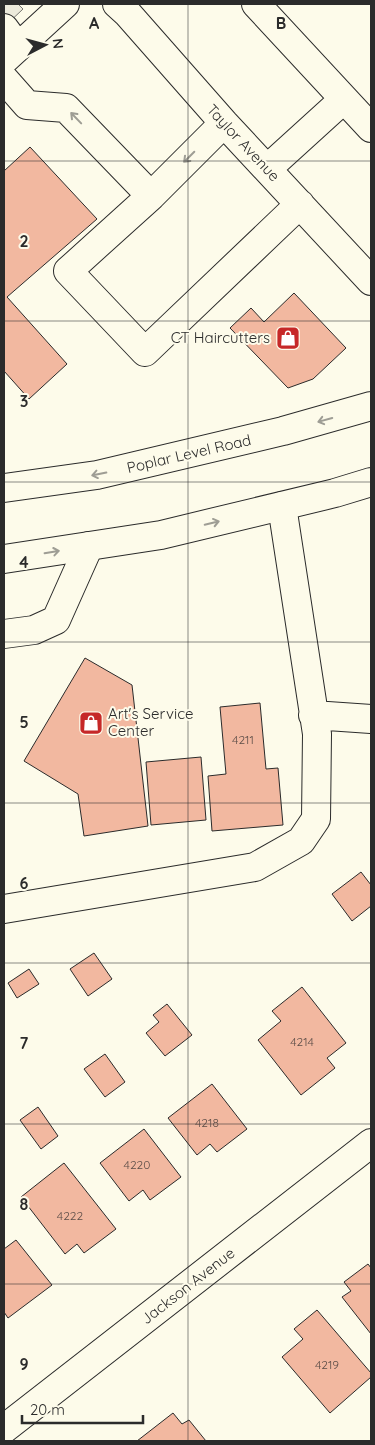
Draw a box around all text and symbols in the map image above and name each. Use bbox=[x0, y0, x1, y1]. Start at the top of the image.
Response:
text: A bbox=[89, 13, 100, 33]
text: B bbox=[276, 13, 286, 33]
north arrow bbox=[20, 20, 70, 70]
text: N bbox=[48, 38, 67, 50]
street label: Taylor Avenue bbox=[203, 100, 284, 185]
one-way arrow bbox=[70, 112, 82, 125]
one-way arrow bbox=[183, 151, 195, 164]
text: 2 bbox=[19, 231, 29, 251]
shop icon: CT Haircutters bbox=[275, 325, 301, 351]
place label: CT Haircutters bbox=[171, 328, 270, 347]
text: 3 bbox=[20, 391, 28, 411]
one-way arrow bbox=[317, 416, 333, 425]
street label: Poplar Level Road bbox=[125, 430, 253, 477]
one-way arrow bbox=[91, 470, 107, 480]
one-way arrow bbox=[203, 518, 219, 527]
one-way arrow bbox=[44, 546, 60, 556]
text: 4 bbox=[19, 552, 29, 572]
place label: Art's Service Center bbox=[108, 704, 193, 740]
shop icon: Art's Service Center bbox=[78, 710, 104, 736]
text: 5 bbox=[19, 712, 29, 732]
house number: 4211 bbox=[232, 732, 254, 747]
text: 6 bbox=[20, 873, 29, 893]
text: 7 bbox=[20, 1033, 29, 1053]
house number: 4214 bbox=[290, 1034, 314, 1049]
house number: 4218 bbox=[195, 1115, 219, 1130]
house number: 4220 bbox=[124, 1157, 150, 1172]
text: 8 bbox=[20, 1194, 29, 1214]
house number: 4222 bbox=[57, 1208, 83, 1223]
street label: Jackson Avenue bbox=[137, 1243, 238, 1328]
text: 9 bbox=[19, 1354, 29, 1374]
house number: 4219 bbox=[315, 1357, 339, 1372]
scale bar bbox=[22, 1392, 144, 1424]
text: 20 m bbox=[30, 1400, 65, 1419]

